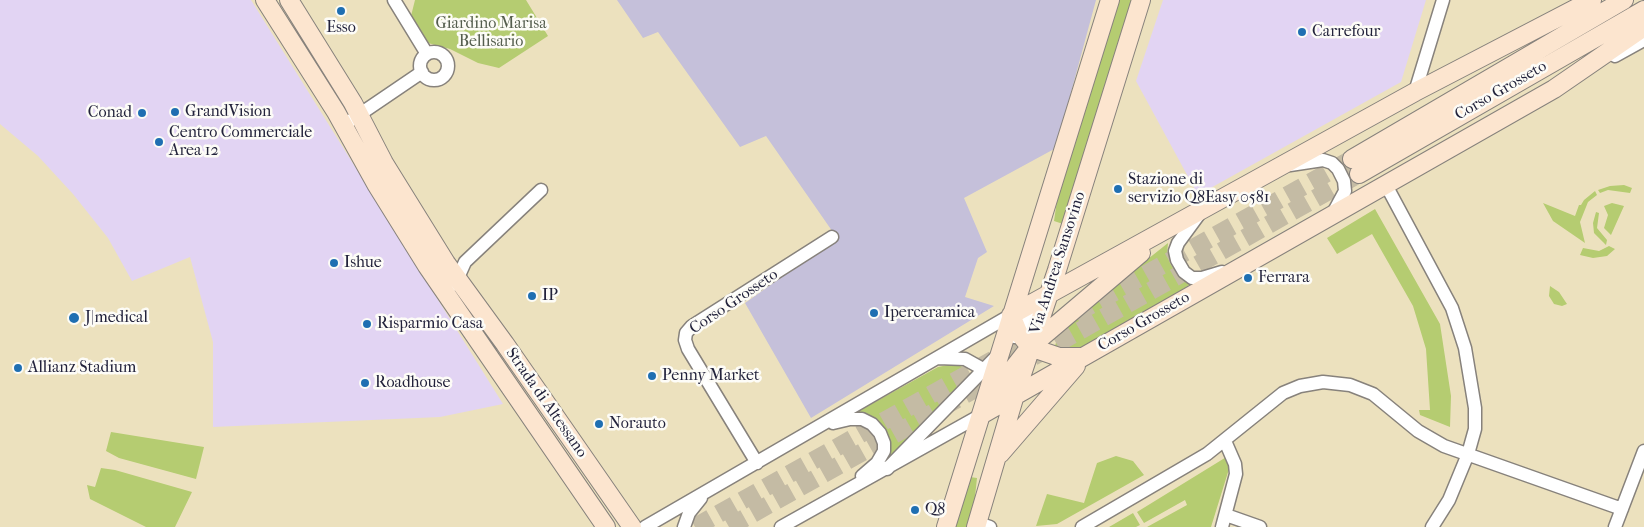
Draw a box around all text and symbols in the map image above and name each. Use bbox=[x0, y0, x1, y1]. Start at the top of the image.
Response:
marker: Esso bbox=[335, 5, 347, 17]
park label: Giardino Marisa Bellisario bbox=[435, 14, 547, 52]
place label: Esso bbox=[326, 18, 356, 38]
place label: Carrefour bbox=[1312, 22, 1380, 42]
marker: Carrefour bbox=[1296, 26, 1308, 38]
street label: Corso Grosseto bbox=[1452, 57, 1550, 125]
place label: GrandVision bbox=[185, 102, 271, 122]
place label: Conad bbox=[88, 103, 132, 123]
marker: GrandVision bbox=[169, 106, 181, 118]
marker: Conad bbox=[136, 107, 148, 119]
place label: Centro Commerciale Area 12 bbox=[169, 123, 312, 161]
marker: Centro Commerciale Area 12 bbox=[153, 136, 165, 148]
place label: Stazione di servizio Q8Easy 0581 bbox=[1128, 170, 1269, 208]
marker: Stazione di servizio Q8Easy 0581 bbox=[1112, 183, 1124, 195]
street label: Via Andrea Sansovino bbox=[1026, 189, 1090, 337]
place label: Ishue bbox=[344, 253, 382, 273]
marker: Ishue bbox=[328, 257, 340, 269]
street label: Corso Grosseto bbox=[686, 265, 782, 339]
place label: Ferrara bbox=[1258, 268, 1310, 288]
marker: Ferrara bbox=[1242, 272, 1254, 284]
place label: IP bbox=[542, 286, 558, 306]
street label: Corso Grosseto bbox=[1095, 288, 1193, 356]
marker: IP bbox=[526, 290, 538, 302]
place label: Iperceramica bbox=[884, 303, 975, 323]
marker: Iperceramica bbox=[868, 307, 880, 319]
place label: J|medical bbox=[85, 308, 148, 328]
marker: J|medical bbox=[67, 311, 81, 325]
place label: Risparmio Casa bbox=[377, 314, 483, 334]
marker: Risparmio Casa bbox=[361, 318, 373, 330]
street label: Strada di Altessano bbox=[501, 344, 591, 462]
place label: Allianz Stadium bbox=[28, 358, 136, 378]
marker: Allianz Stadium bbox=[12, 362, 24, 374]
place label: Penny Market bbox=[662, 366, 760, 386]
marker: Penny Market bbox=[646, 370, 658, 382]
place label: Roadhouse bbox=[375, 373, 450, 393]
marker: Roadhouse bbox=[359, 377, 371, 389]
place label: Norauto bbox=[609, 414, 666, 434]
marker: Norauto bbox=[593, 418, 605, 430]
place label: Q8 bbox=[925, 500, 945, 520]
marker: Q8 bbox=[909, 504, 921, 516]

